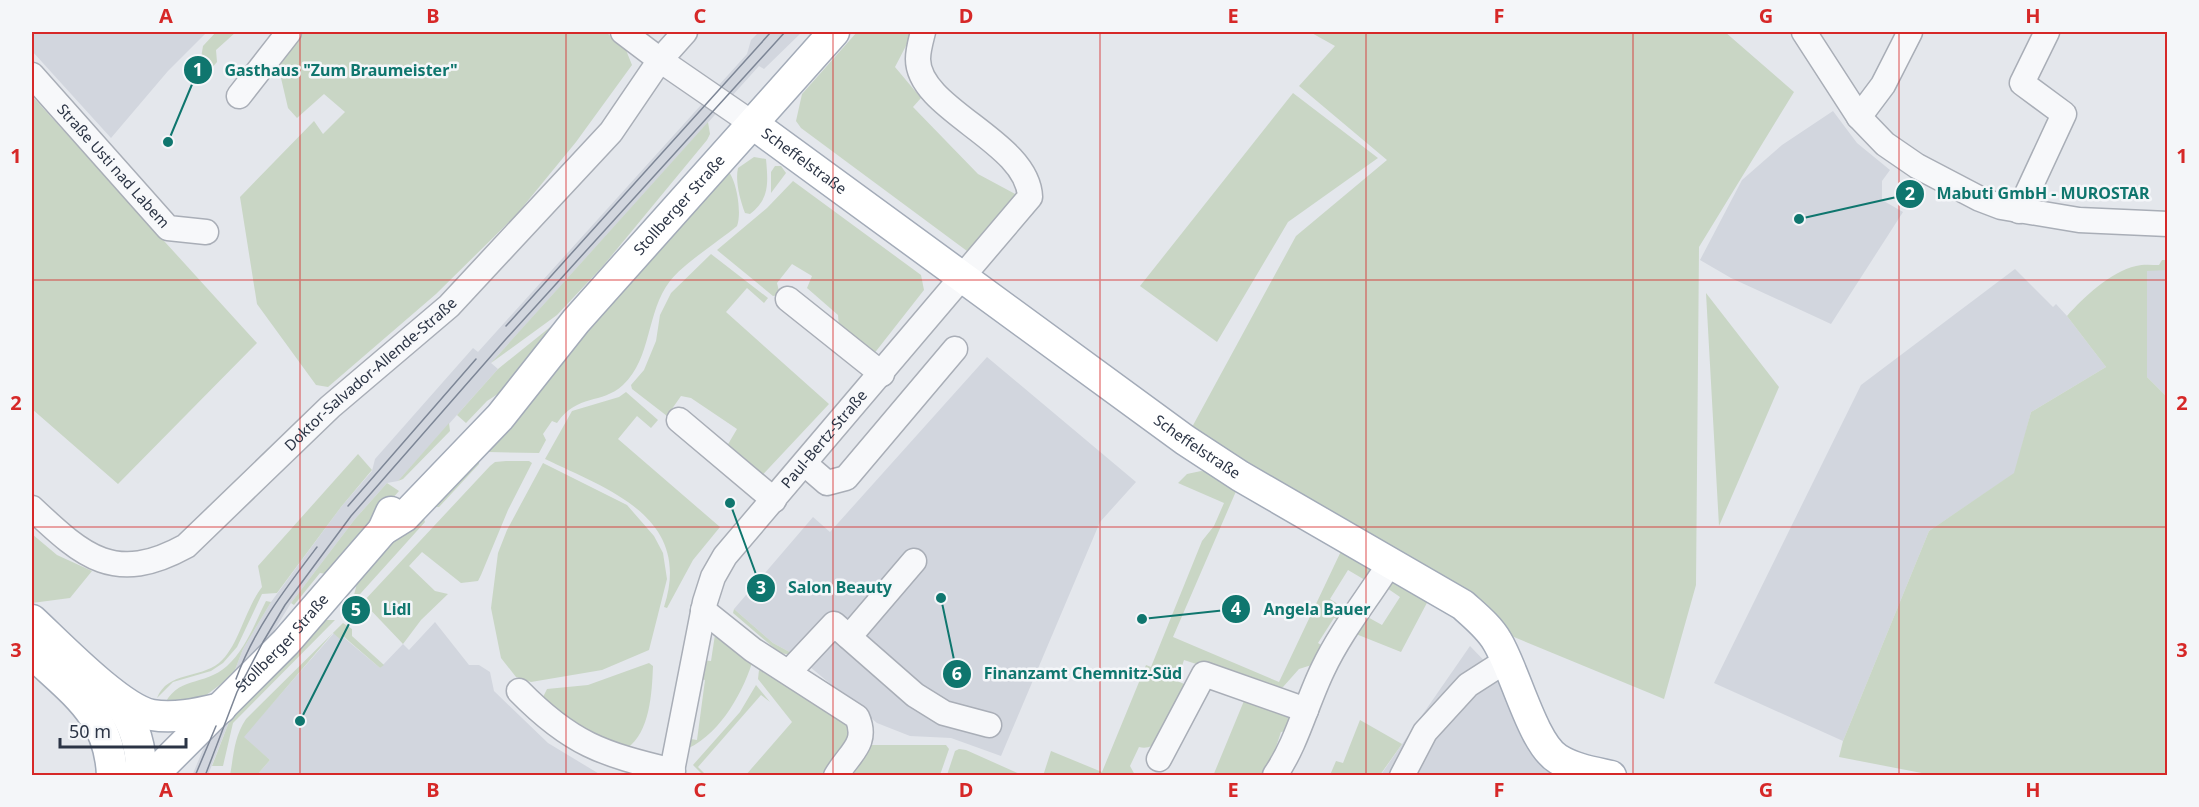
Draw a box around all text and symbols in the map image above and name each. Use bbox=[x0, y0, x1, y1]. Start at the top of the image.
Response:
text: A bbox=[159, 2, 173, 29]
text: B bbox=[426, 2, 440, 29]
text: C bbox=[694, 2, 707, 29]
text: D bbox=[959, 2, 973, 29]
text: E bbox=[1227, 2, 1239, 29]
text: F bbox=[1494, 2, 1504, 29]
text: G bbox=[1759, 2, 1773, 29]
text: H bbox=[2025, 2, 2041, 29]
callout: Gasthaus "Zum Braumeister" bbox=[183, 53, 470, 87]
text: 1 bbox=[193, 57, 203, 81]
text: Gasthaus "Zum Braumeister" bbox=[224, 59, 458, 81]
street label: Straße Usti nad Labem bbox=[53, 99, 174, 232]
street label: Scheffelstraße bbox=[758, 123, 851, 198]
text: 1 bbox=[10, 142, 22, 169]
text: 1 bbox=[2176, 142, 2188, 169]
street label: Stollberger Straße bbox=[629, 150, 729, 259]
callout: Mabuti GmbH - MUROSTAR bbox=[1895, 177, 2162, 211]
text: 2 bbox=[1905, 181, 1915, 205]
text: Mabuti GmbH - MUROSTAR bbox=[1937, 182, 2150, 204]
street label: Doktor-Salvador-Allende-Straße bbox=[280, 293, 461, 455]
street label: Paul-Bertz-Straße bbox=[776, 385, 871, 492]
text: 2 bbox=[10, 389, 22, 416]
text: 2 bbox=[2176, 389, 2188, 416]
street label: Scheffelstraße bbox=[1150, 410, 1245, 483]
callout: Salon Beauty bbox=[746, 571, 904, 605]
text: 3 bbox=[756, 575, 766, 599]
text: Salon Beauty bbox=[788, 576, 893, 598]
street label: Stollberger Straße bbox=[230, 589, 332, 696]
callout: Angela Bauer bbox=[1221, 592, 1382, 626]
callout: Lidl bbox=[341, 593, 423, 627]
text: 4 bbox=[1231, 596, 1241, 620]
text: 5 bbox=[351, 597, 361, 621]
text: Lidl bbox=[383, 598, 411, 620]
text: Angela Bauer bbox=[1264, 598, 1370, 620]
text: 3 bbox=[10, 636, 22, 663]
text: 3 bbox=[2176, 636, 2188, 663]
callout: Finanzamt Chemnitz-Süd bbox=[942, 657, 1195, 691]
text: 6 bbox=[952, 661, 962, 685]
text: Finanzamt Chemnitz-Süd bbox=[984, 662, 1182, 684]
scale bar bbox=[60, 711, 186, 749]
text: 50 m bbox=[69, 719, 111, 743]
text: A bbox=[159, 776, 173, 803]
text: B bbox=[426, 776, 440, 803]
text: C bbox=[694, 776, 707, 803]
text: D bbox=[959, 776, 973, 803]
text: E bbox=[1227, 776, 1239, 803]
text: F bbox=[1494, 776, 1504, 803]
text: G bbox=[1759, 776, 1773, 803]
text: H bbox=[2025, 776, 2041, 803]

